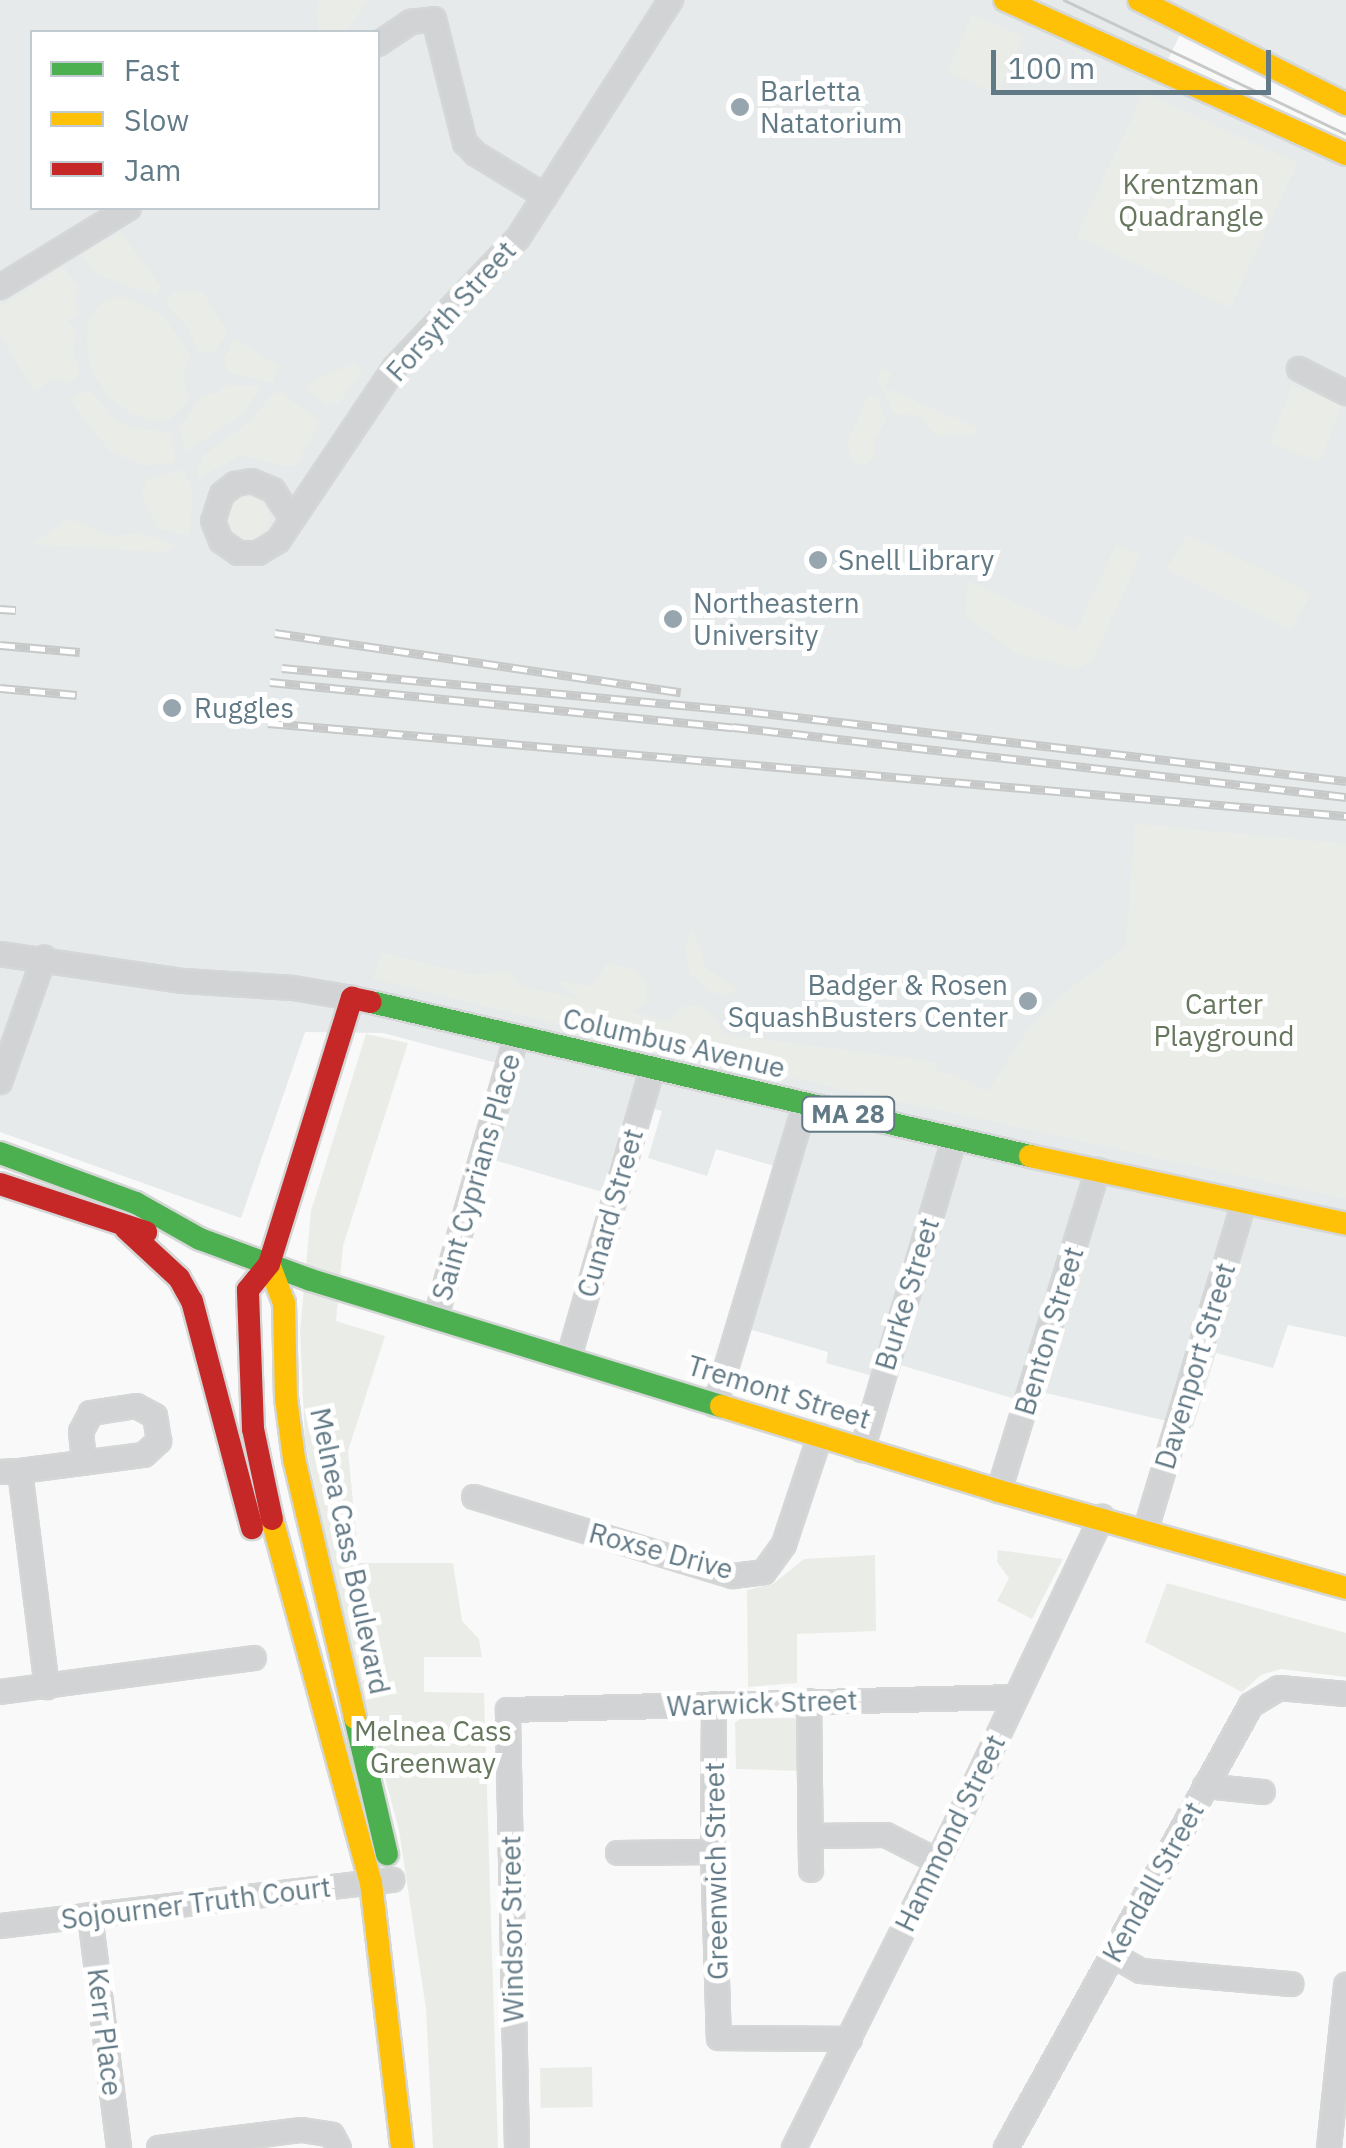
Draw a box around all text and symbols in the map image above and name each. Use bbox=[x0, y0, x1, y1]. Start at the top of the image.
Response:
legend bbox=[30, 30, 380, 210]
scale bar bbox=[996, 30, 1276, 92]
text: 100 m bbox=[1008, 48, 1095, 87]
text: Fast bbox=[124, 50, 181, 89]
place label: Barletta Natatorium bbox=[760, 74, 903, 140]
marker: Barletta Natatorium bbox=[729, 96, 751, 118]
text: Slow bbox=[124, 100, 189, 139]
text: Jam bbox=[124, 150, 182, 189]
park label: Krentzman Quadrangle bbox=[1118, 167, 1264, 233]
street label: Forsyth Street bbox=[379, 234, 523, 388]
place label: Snell Library bbox=[838, 543, 994, 577]
marker: Snell Library bbox=[807, 549, 829, 571]
place label: Northeastern University bbox=[693, 586, 860, 652]
marker: Northeastern University bbox=[662, 608, 684, 630]
place label: Ruggles bbox=[194, 691, 294, 725]
marker: Ruggles bbox=[159, 695, 185, 721]
place label: Badger & Rosen SquashBusters Center bbox=[728, 968, 1008, 1034]
park label: Carter Playground bbox=[1153, 987, 1295, 1053]
marker: Badger & Rosen SquashBusters Center bbox=[1017, 990, 1039, 1012]
street label: Columbus Avenue bbox=[560, 1001, 788, 1085]
street label: Saint Cyprians Place bbox=[425, 1050, 527, 1304]
road number: MA 28 bbox=[800, 1094, 896, 1134]
street label: Cunard Street bbox=[570, 1125, 650, 1301]
street label: Burke Street bbox=[868, 1214, 946, 1374]
street label: Benton Street bbox=[1007, 1243, 1091, 1419]
street label: Davenport Street bbox=[1148, 1259, 1242, 1473]
street label: Tremont Street bbox=[683, 1348, 875, 1436]
street label: Melnea Cass Boulevard bbox=[303, 1405, 397, 1697]
street label: Roxse Drive bbox=[585, 1516, 737, 1586]
street label: Warwick Street bbox=[666, 1683, 858, 1723]
park label: Melnea Cass Greenway bbox=[354, 1714, 512, 1780]
street label: Hammond Street bbox=[888, 1729, 1012, 1937]
street label: Greenwich Street bbox=[697, 1762, 735, 1980]
street label: Kendall Street bbox=[1095, 1796, 1211, 1968]
street label: Windsor Street bbox=[494, 1835, 530, 2023]
street label: Sojourner Truth Court bbox=[59, 1870, 333, 1936]
street label: Kerr Place bbox=[81, 1966, 129, 2098]

